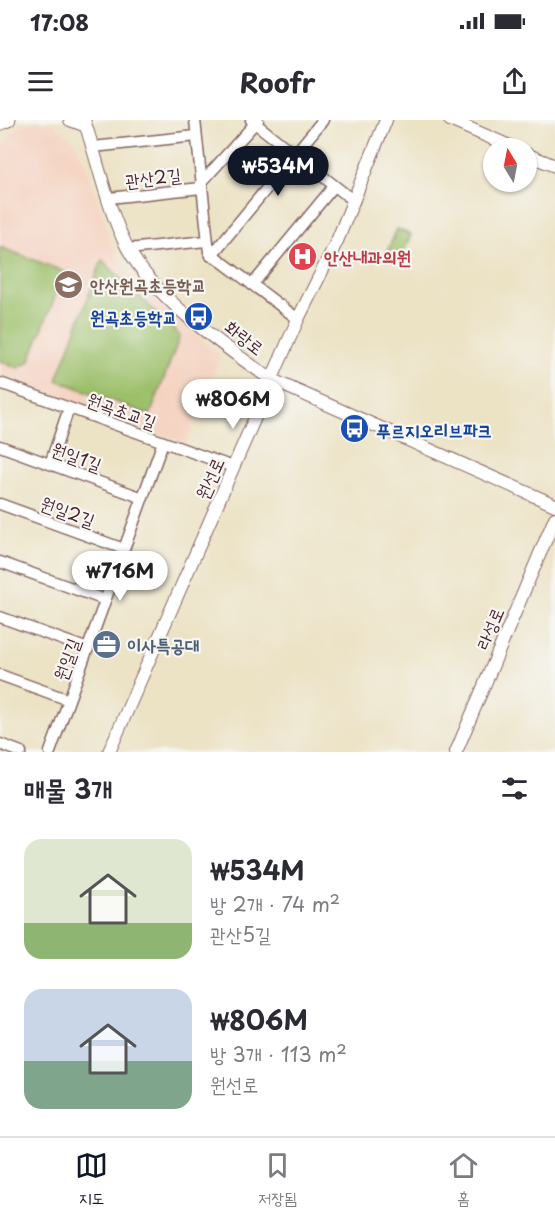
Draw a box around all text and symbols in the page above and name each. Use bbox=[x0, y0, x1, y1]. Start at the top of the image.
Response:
text: 17:08 bbox=[30, 5, 89, 38]
text: Roofr bbox=[240, 61, 315, 102]
icon: menu bbox=[24, 65, 57, 98]
icon: share bbox=[498, 65, 531, 98]
north arrow bbox=[483, 138, 537, 192]
map controls bbox=[483, 138, 537, 192]
pin: ₩534M bbox=[236, 146, 320, 197]
text: ₩534M bbox=[242, 150, 314, 180]
street label: 관산2길 bbox=[123, 160, 183, 194]
hospital icon: 안산내과의원 bbox=[287, 240, 319, 272]
place label: 안산내과의원 bbox=[324, 243, 411, 270]
school or university icon: 안산원곡초등학교 bbox=[53, 268, 85, 300]
place label: 안산원곡초등학교 bbox=[90, 271, 206, 298]
bus stop icon: 원곡초등학교 bbox=[182, 300, 214, 332]
place label: 원곡초등학교 bbox=[90, 303, 177, 330]
street label: 화랑로 bbox=[220, 313, 270, 361]
pin: ₩806M bbox=[191, 379, 275, 430]
text: ₩806M bbox=[195, 383, 271, 413]
street label: 원곡초교길 bbox=[83, 385, 161, 435]
bus stop icon: 푸르지오리브파크 bbox=[339, 413, 371, 445]
place label: 푸르지오리브파크 bbox=[376, 416, 492, 443]
street label: 원일1길 bbox=[48, 434, 106, 478]
street label: 원선로 bbox=[188, 453, 230, 503]
street label: 원일2길 bbox=[37, 489, 100, 533]
pin: ₩716M bbox=[78, 551, 162, 602]
text: ₩716M bbox=[86, 555, 154, 585]
street label: 라성로 bbox=[468, 603, 510, 653]
office icon: 이사특공대 bbox=[90, 628, 122, 660]
place label: 이사특공대 bbox=[127, 631, 199, 658]
street label: 원일길 bbox=[46, 633, 86, 684]
text: 매물 3개 bbox=[24, 769, 112, 808]
icon: filters bbox=[498, 772, 531, 805]
text: ₩534M bbox=[210, 850, 305, 889]
icon: home bbox=[72, 863, 144, 935]
text: 방 2개 · 74 m² bbox=[210, 889, 340, 919]
text: 관산5길 bbox=[210, 919, 271, 949]
text: ₩806M bbox=[210, 1000, 308, 1039]
icon: home bbox=[72, 1013, 144, 1085]
text: 방 3개 · 113 m² bbox=[210, 1039, 347, 1069]
text: 원선로 bbox=[210, 1069, 258, 1099]
tab: 지도 bbox=[75, 1149, 108, 1209]
tab: 저장됨 bbox=[258, 1149, 297, 1209]
tab: 홈 bbox=[447, 1149, 480, 1209]

